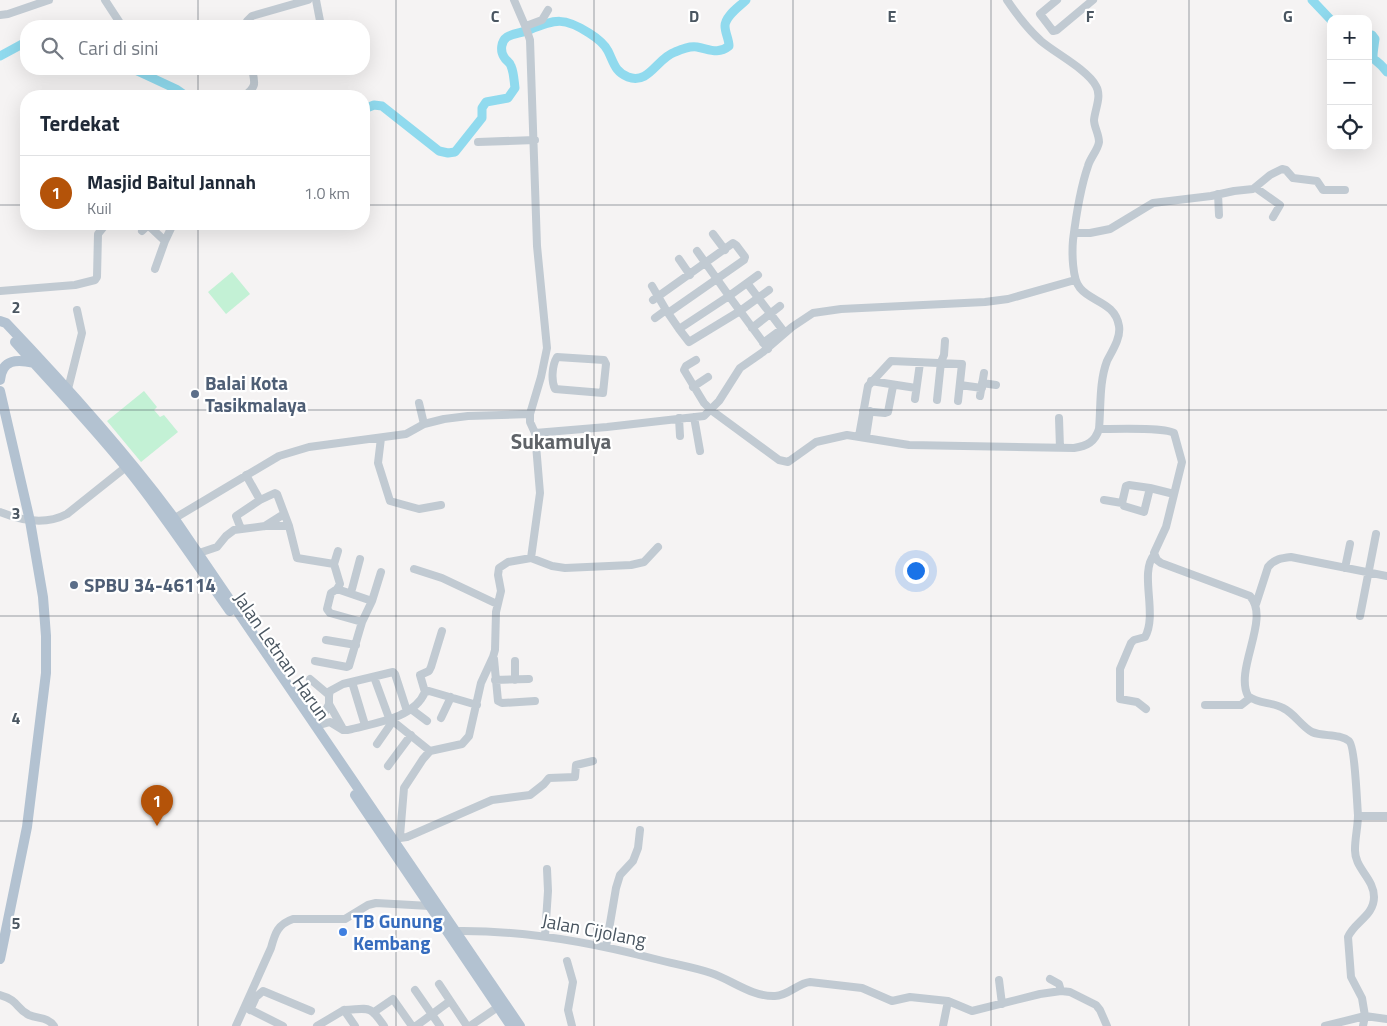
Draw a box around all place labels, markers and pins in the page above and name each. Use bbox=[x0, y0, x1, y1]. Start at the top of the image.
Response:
place label: Balai Kota Tasikmalaya bbox=[205, 368, 307, 419]
marker: Balai Kota Tasikmalaya bbox=[189, 388, 201, 400]
place label: SPBU 34-46114 bbox=[84, 570, 216, 599]
marker: SPBU 34-46114 bbox=[68, 579, 80, 591]
pin: 1 bbox=[141, 785, 173, 826]
place label: TB Gunung Kembang bbox=[353, 906, 443, 957]
marker: TB Gunung Kembang bbox=[337, 926, 349, 938]

